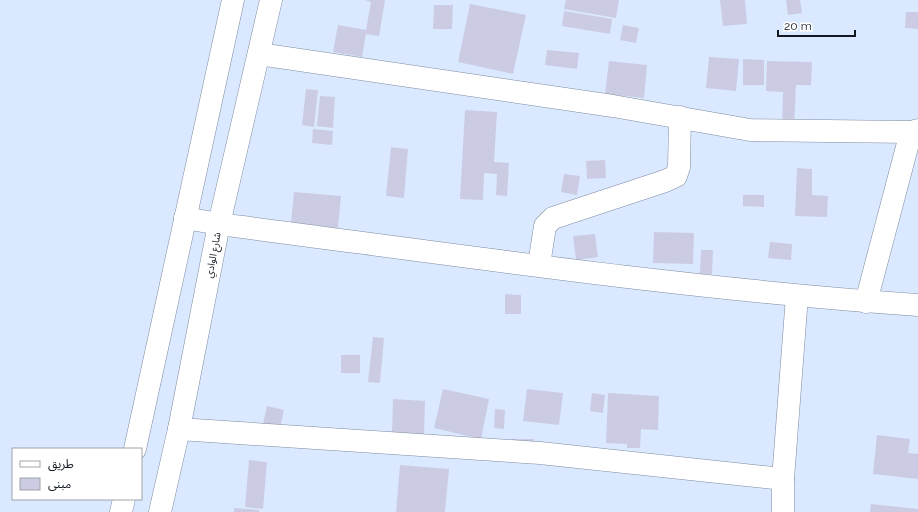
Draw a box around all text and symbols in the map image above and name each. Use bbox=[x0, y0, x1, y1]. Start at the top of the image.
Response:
scale bar bbox=[778, 12, 855, 38]
text: 20 m bbox=[784, 19, 812, 33]
street label: شارع الوادي bbox=[203, 231, 225, 279]
legend bbox=[12, 448, 142, 500]
text: طريق bbox=[48, 457, 74, 472]
text: مبنى bbox=[48, 477, 71, 491]

